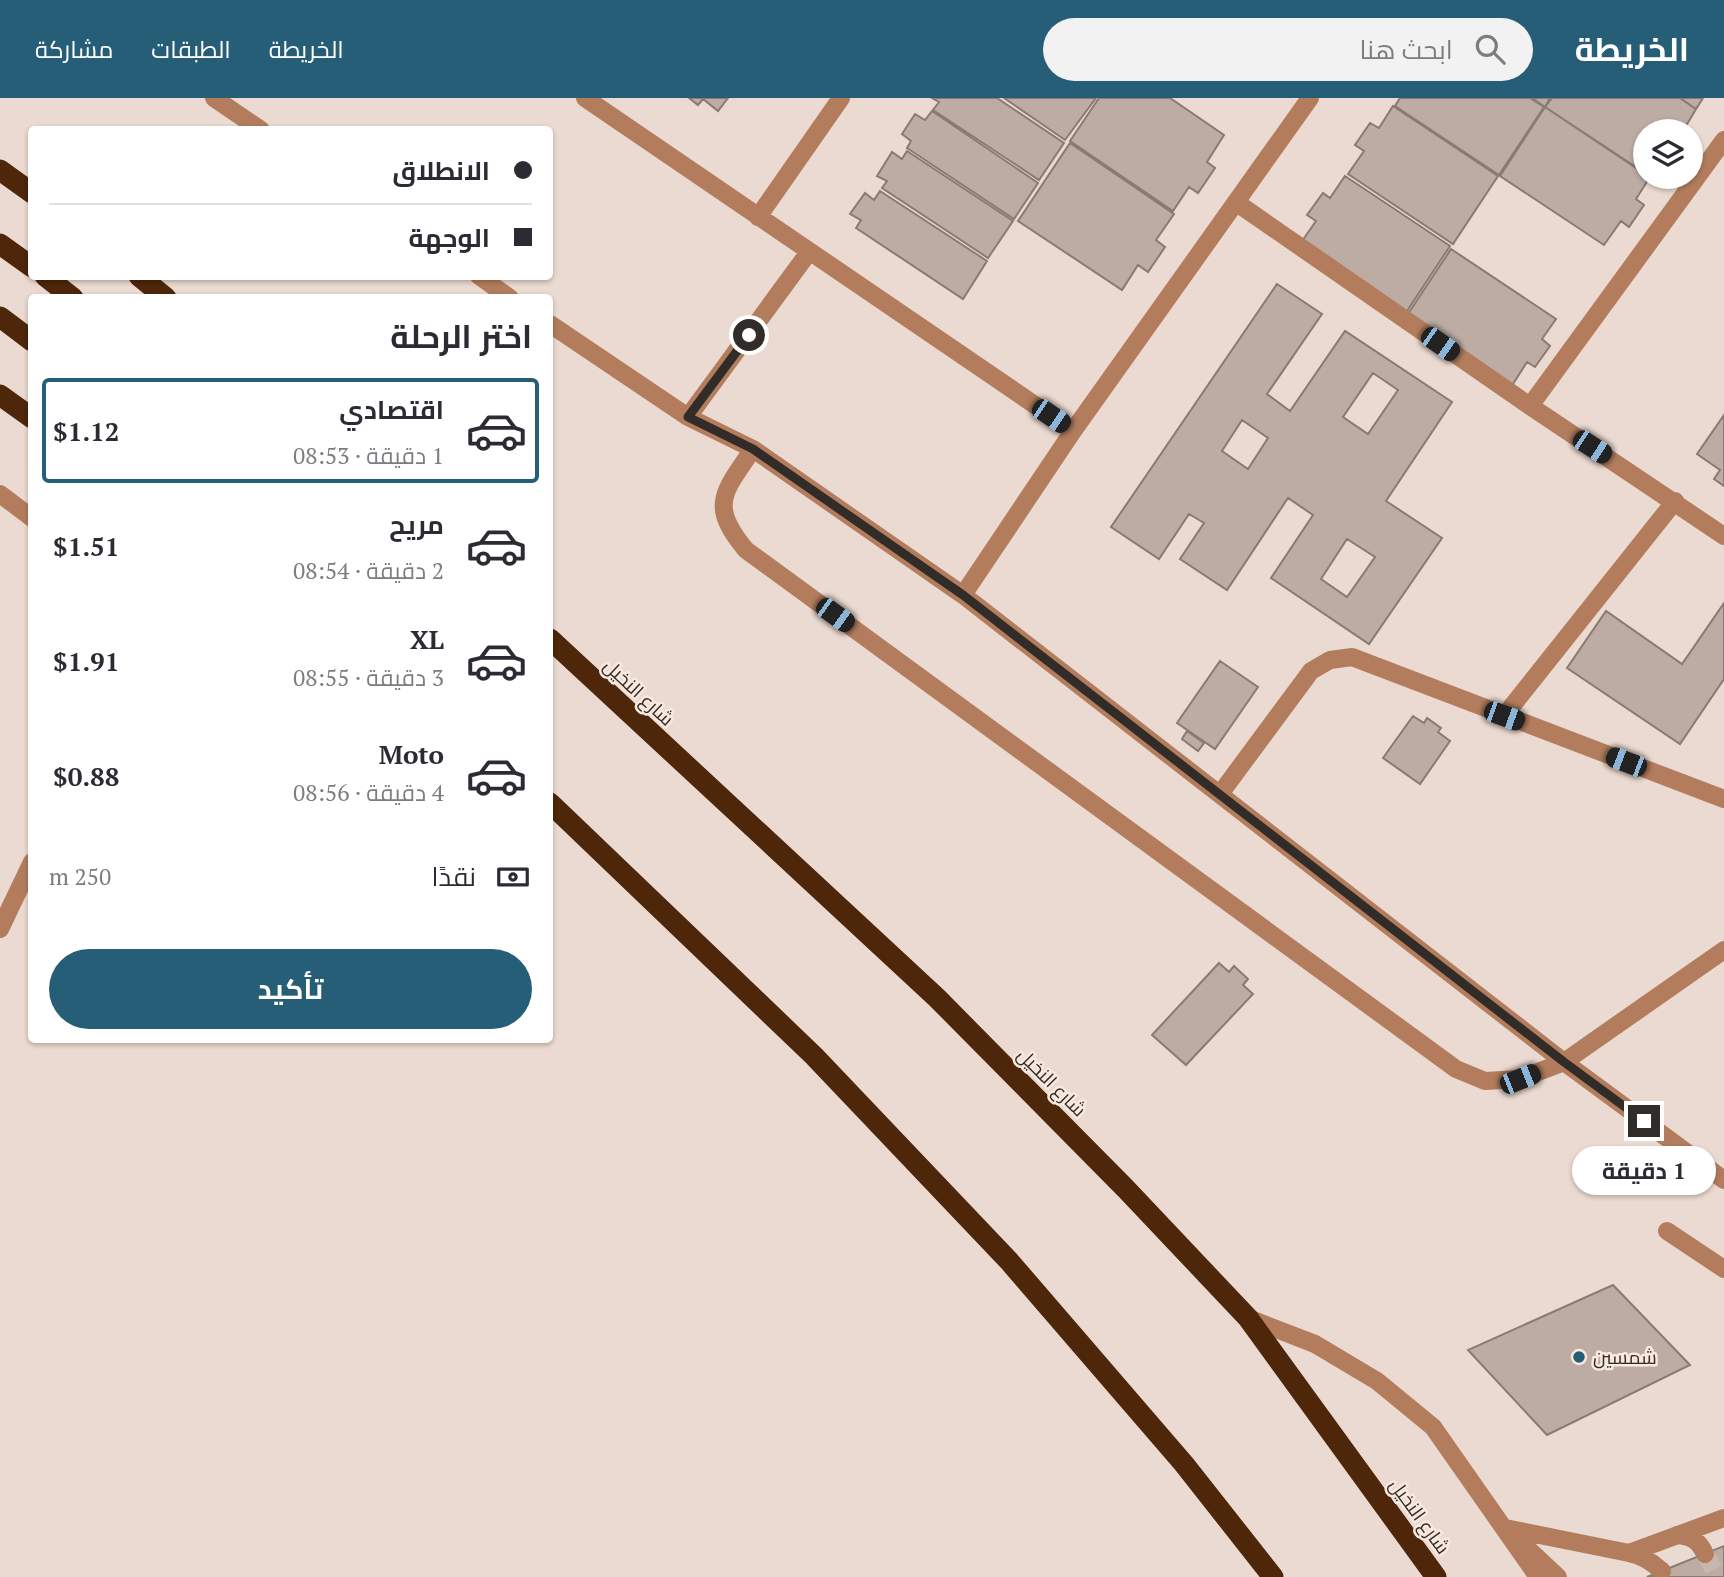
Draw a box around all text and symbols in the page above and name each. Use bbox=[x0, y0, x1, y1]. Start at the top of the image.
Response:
search box bbox=[1043, 18, 1533, 81]
text: الخريطة bbox=[1575, 27, 1689, 70]
icon: search bbox=[1471, 30, 1509, 68]
text: ابحث هنا bbox=[1359, 32, 1453, 66]
text: مشاركة bbox=[35, 33, 113, 65]
text: الطبقات bbox=[151, 33, 231, 65]
text: الخريطة bbox=[269, 33, 344, 65]
map controls bbox=[1633, 119, 1703, 189]
button: layers bbox=[1633, 119, 1703, 189]
text: الانطلاق bbox=[392, 153, 490, 187]
text: الوجهة bbox=[409, 220, 490, 254]
text: اختر الرحلة bbox=[390, 315, 532, 357]
route start bbox=[733, 319, 765, 351]
car bbox=[1417, 323, 1464, 365]
text: اقتصادي bbox=[339, 392, 444, 426]
car bbox=[1028, 396, 1075, 436]
icon: car bbox=[465, 399, 528, 462]
text: $1.12 bbox=[53, 414, 119, 448]
car bbox=[1569, 427, 1616, 467]
text: 1 دقيقة · 08:53 bbox=[293, 440, 444, 471]
text: مريح bbox=[389, 507, 444, 541]
icon: car bbox=[465, 514, 528, 577]
text: $1.51 bbox=[53, 529, 119, 563]
text: 2 دقيقة · 08:54 bbox=[293, 555, 444, 586]
car bbox=[812, 594, 859, 636]
text: XL bbox=[410, 622, 444, 656]
icon: car bbox=[465, 629, 528, 692]
text: $1.91 bbox=[53, 644, 119, 678]
street label: شارع النخيل bbox=[597, 653, 680, 732]
text: 3 دقيقة · 08:55 bbox=[293, 662, 444, 693]
car bbox=[1481, 699, 1528, 733]
text: Moto bbox=[379, 737, 444, 771]
icon: car bbox=[465, 744, 528, 807]
car bbox=[1603, 745, 1650, 779]
text: $0.88 bbox=[53, 759, 119, 793]
text: 4 دقيقة · 08:56 bbox=[293, 777, 444, 808]
icon: cash bbox=[494, 858, 532, 896]
text: نقدًا bbox=[432, 859, 476, 893]
text: 250 m bbox=[49, 861, 111, 892]
button: تأكيد bbox=[49, 949, 532, 1029]
street label: شارع النخيل bbox=[1011, 1042, 1092, 1123]
car bbox=[1497, 1061, 1544, 1097]
route end bbox=[1628, 1105, 1660, 1137]
callout: 1 دقيقة bbox=[1572, 1146, 1716, 1194]
text: 1 دقيقة bbox=[1602, 1155, 1686, 1186]
place label: شمسين bbox=[1593, 1344, 1657, 1369]
marker: شمسين bbox=[1571, 1349, 1587, 1365]
street label: شارع النخيل bbox=[1383, 1473, 1456, 1560]

